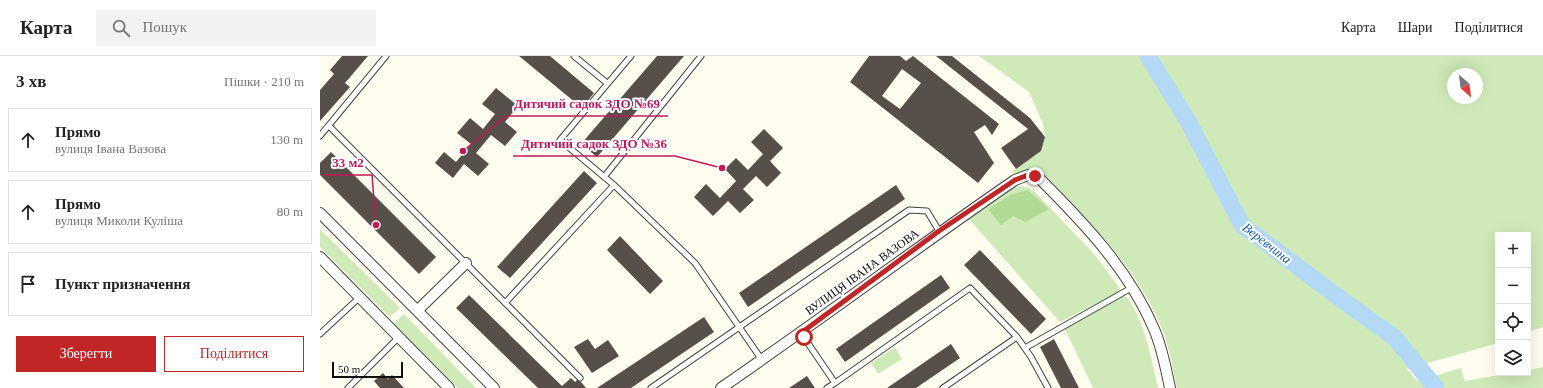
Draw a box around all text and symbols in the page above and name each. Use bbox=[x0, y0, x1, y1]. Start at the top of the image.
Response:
search box bbox=[96, 10, 376, 46]
text: Карта bbox=[20, 17, 72, 38]
icon: search bbox=[110, 17, 132, 39]
text: Пошук bbox=[142, 19, 187, 35]
text: Карта bbox=[1341, 20, 1376, 35]
text: Шари bbox=[1398, 20, 1433, 35]
text: Поділитися bbox=[1455, 20, 1523, 35]
north arrow bbox=[1447, 68, 1483, 104]
text: 3 хв bbox=[16, 72, 46, 91]
text: Пішки · 210 m bbox=[224, 74, 304, 89]
callout: Дитячий садок ЗДО №69 bbox=[506, 91, 668, 116]
text: Дитячий садок ЗДО №69 bbox=[514, 96, 660, 111]
text: Прямо bbox=[55, 124, 101, 140]
icon: ahead bbox=[17, 129, 39, 151]
callout: Дитячий садок ЗДО №36 bbox=[513, 131, 675, 156]
text: 130 m bbox=[270, 132, 303, 147]
text: Дитячий садок ЗДО №36 bbox=[521, 136, 667, 151]
text: вулиця Івана Вазова bbox=[55, 141, 166, 156]
callout: 33 м2 bbox=[324, 150, 372, 175]
text: 33 м2 bbox=[332, 155, 364, 170]
route end bbox=[1026, 167, 1044, 185]
text: Прямо bbox=[55, 196, 101, 212]
icon: ahead bbox=[17, 201, 39, 223]
text: 80 m bbox=[277, 204, 303, 219]
text: вулиця Миколи Куліша bbox=[55, 213, 183, 228]
water label: Веревчина bbox=[1240, 219, 1295, 267]
street label: ВУЛИЦЯ ІВАНА ВАЗОВА bbox=[802, 226, 922, 318]
map controls bbox=[1495, 232, 1531, 376]
button: + bbox=[1495, 232, 1531, 268]
button: − bbox=[1495, 268, 1531, 304]
icon: arrive bbox=[17, 273, 39, 295]
text: Пункт призначення bbox=[55, 276, 190, 292]
button: locate bbox=[1495, 304, 1531, 340]
route start bbox=[795, 328, 813, 346]
button: Зберегти bbox=[16, 336, 156, 372]
button: Поділитися bbox=[164, 336, 304, 372]
button: layers bbox=[1495, 340, 1531, 376]
scale bar bbox=[332, 360, 403, 379]
text: 50 m bbox=[338, 363, 360, 375]

